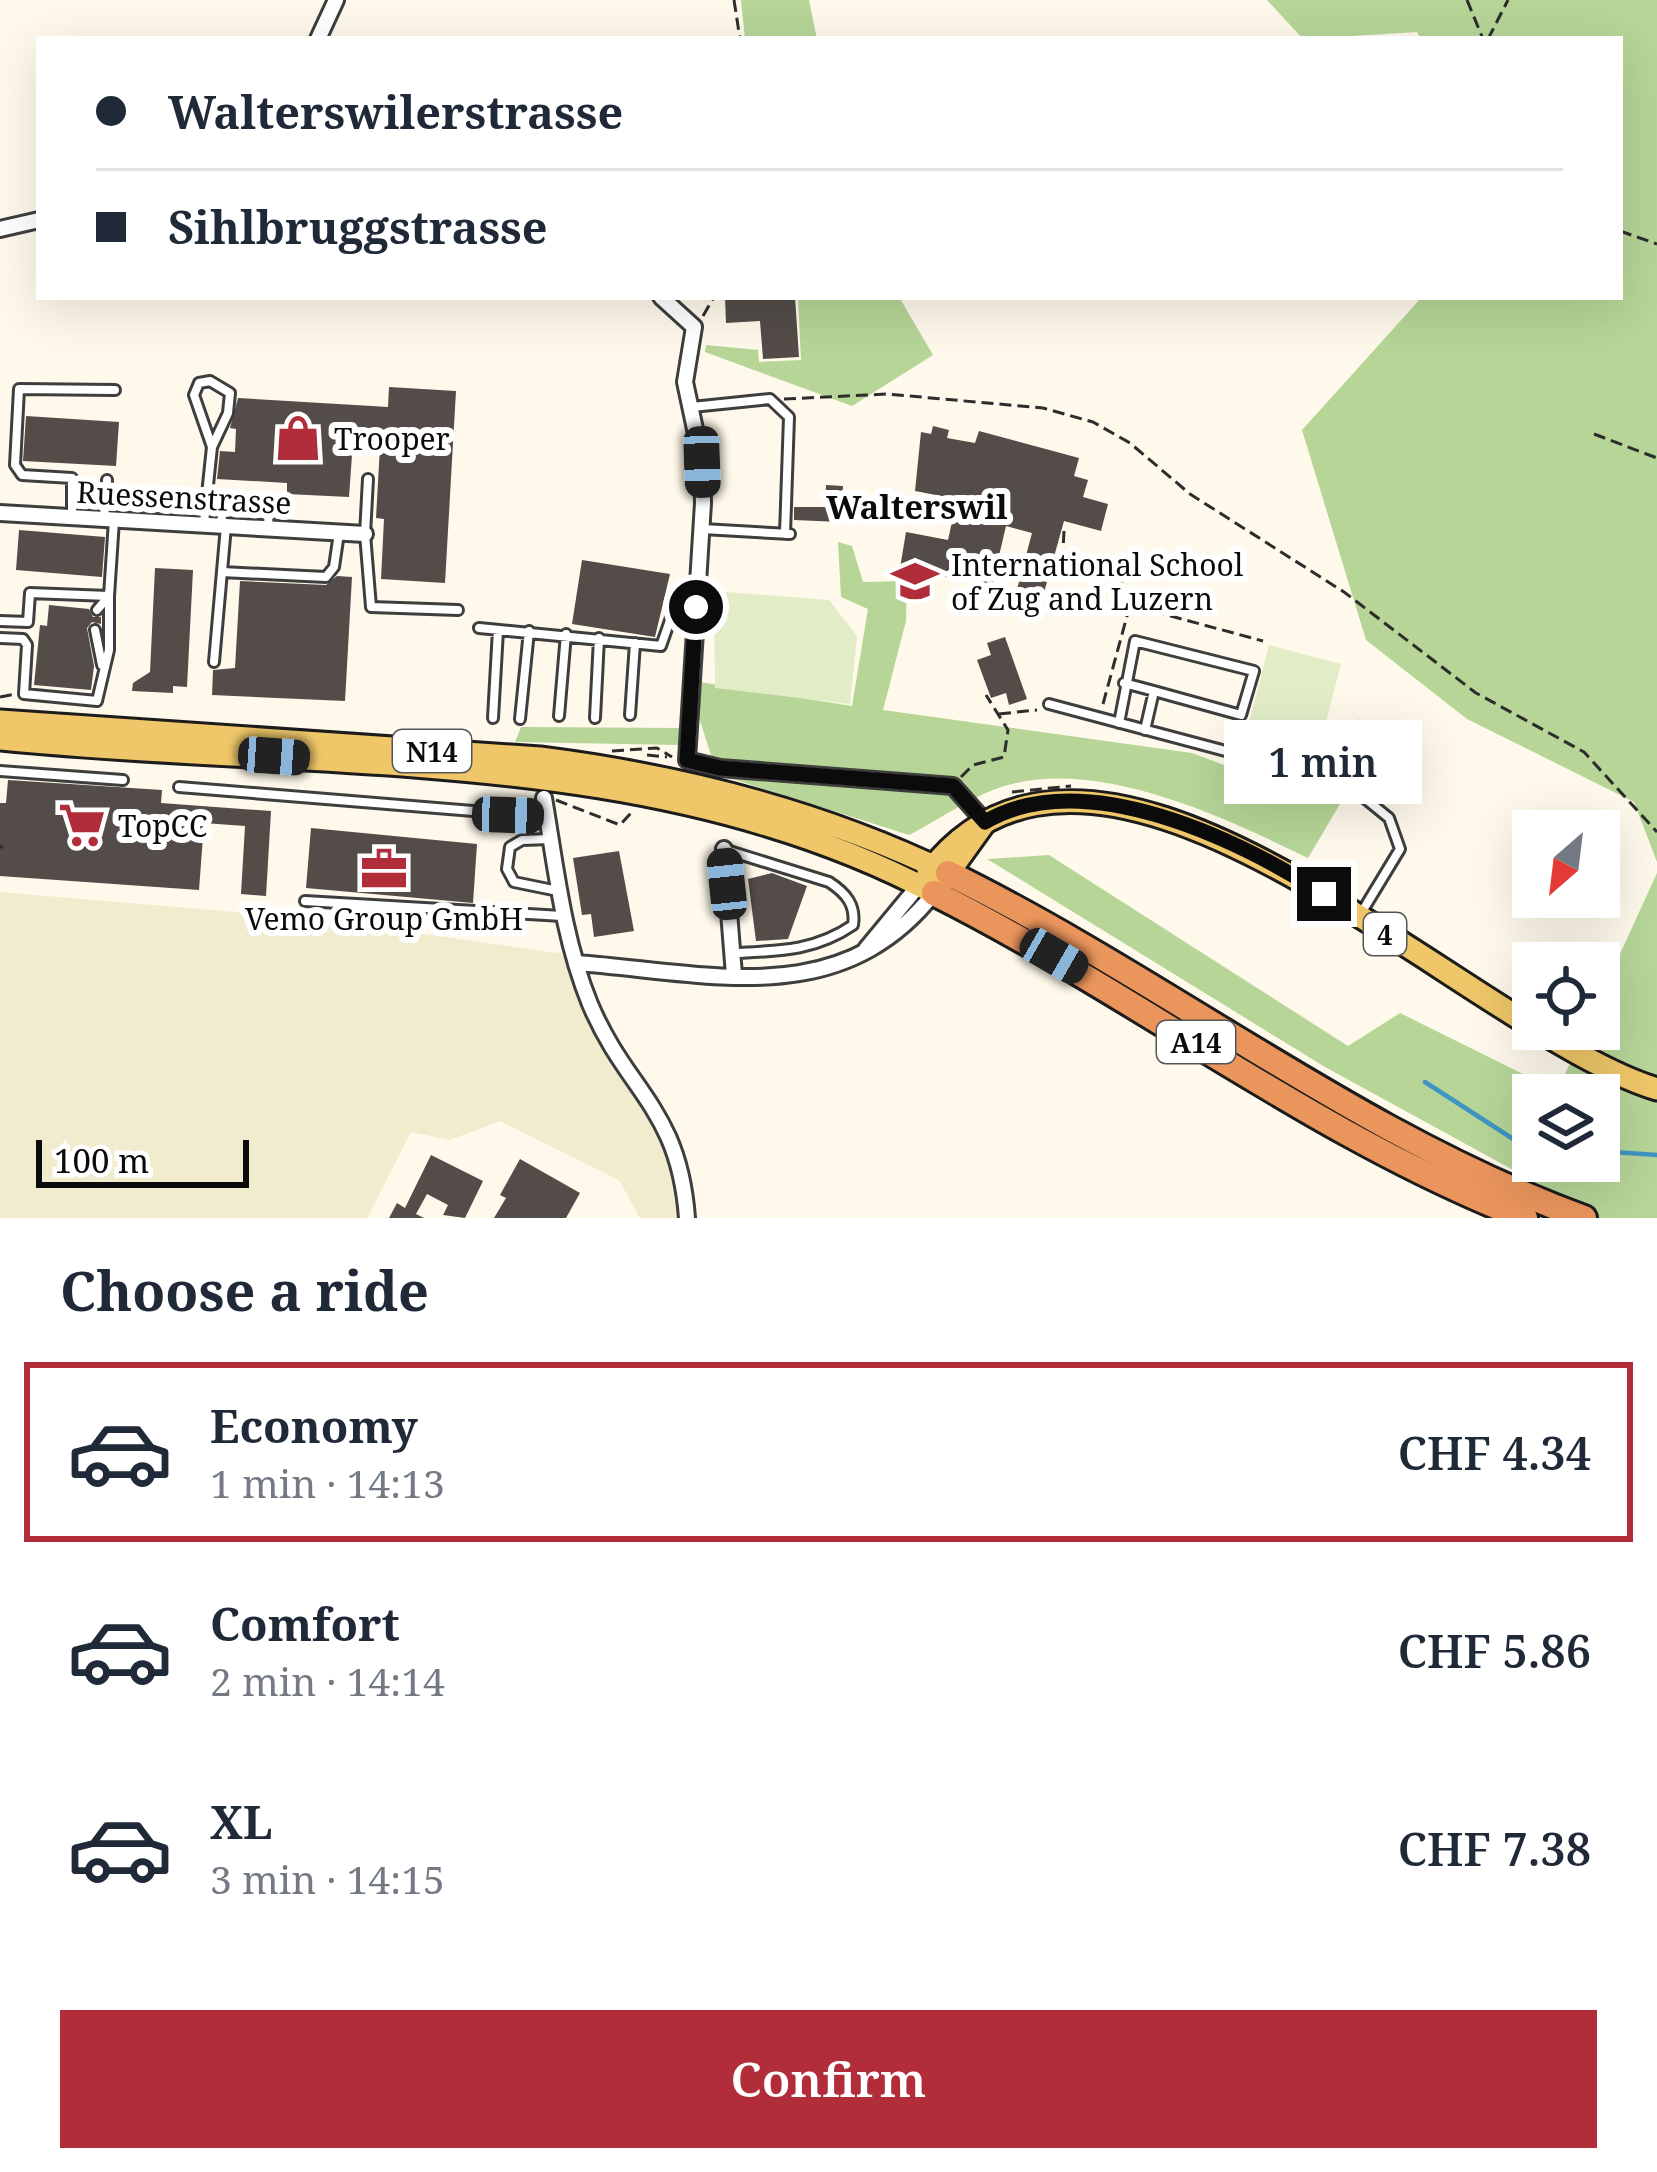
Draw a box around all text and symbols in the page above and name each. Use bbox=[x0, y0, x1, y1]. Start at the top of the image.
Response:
text: Walterswilerstrasse bbox=[168, 81, 623, 142]
text: Sihlbruggstrasse bbox=[168, 196, 547, 257]
shop icon: Trooper bbox=[273, 413, 323, 463]
place label: Trooper bbox=[334, 418, 450, 459]
car bbox=[683, 425, 721, 499]
street label: Ruessenstrasse bbox=[76, 471, 292, 523]
district label: Walterswil bbox=[826, 484, 1008, 529]
place label: International School of Zug and Luzern bbox=[951, 544, 1243, 619]
school or university icon: International School of Zug and Luzern bbox=[890, 556, 940, 606]
route start bbox=[669, 580, 723, 634]
callout: 1 min bbox=[1225, 720, 1423, 804]
road number: N14 bbox=[393, 730, 471, 772]
text: 1 min bbox=[1269, 735, 1377, 788]
car bbox=[237, 736, 311, 776]
car bbox=[471, 796, 545, 834]
supermarket icon: TopCC bbox=[57, 800, 107, 850]
place label: TopCC bbox=[118, 805, 207, 846]
north arrow bbox=[1512, 810, 1620, 918]
map controls bbox=[1512, 810, 1620, 1182]
office icon: Vemo Group GmbH bbox=[359, 844, 409, 894]
car bbox=[705, 846, 749, 922]
route end bbox=[1297, 867, 1351, 921]
place label: Vemo Group GmbH bbox=[245, 898, 523, 939]
road number: 4 bbox=[1364, 913, 1406, 955]
car bbox=[1014, 922, 1094, 990]
button: locate bbox=[1512, 942, 1620, 1050]
road number: A14 bbox=[1157, 1021, 1235, 1063]
button: layers bbox=[1512, 1074, 1620, 1182]
scale bar bbox=[36, 1134, 249, 1187]
text: 100 m bbox=[54, 1138, 149, 1183]
text: Choose a ride bbox=[60, 1253, 429, 1327]
text: Economy bbox=[210, 1395, 418, 1456]
icon: car bbox=[66, 1398, 174, 1506]
text: CHF 4.34 bbox=[1398, 1422, 1591, 1483]
text: 1 min · 14:13 bbox=[210, 1456, 445, 1509]
text: Comfort bbox=[210, 1593, 400, 1654]
icon: car bbox=[66, 1596, 174, 1704]
text: CHF 5.86 bbox=[1398, 1620, 1591, 1681]
text: 2 min · 14:14 bbox=[210, 1654, 445, 1707]
text: XL bbox=[210, 1791, 272, 1852]
icon: car bbox=[66, 1794, 174, 1902]
text: CHF 7.38 bbox=[1398, 1818, 1591, 1879]
text: 3 min · 14:15 bbox=[210, 1852, 445, 1905]
button: Confirm bbox=[60, 2010, 1597, 2148]

